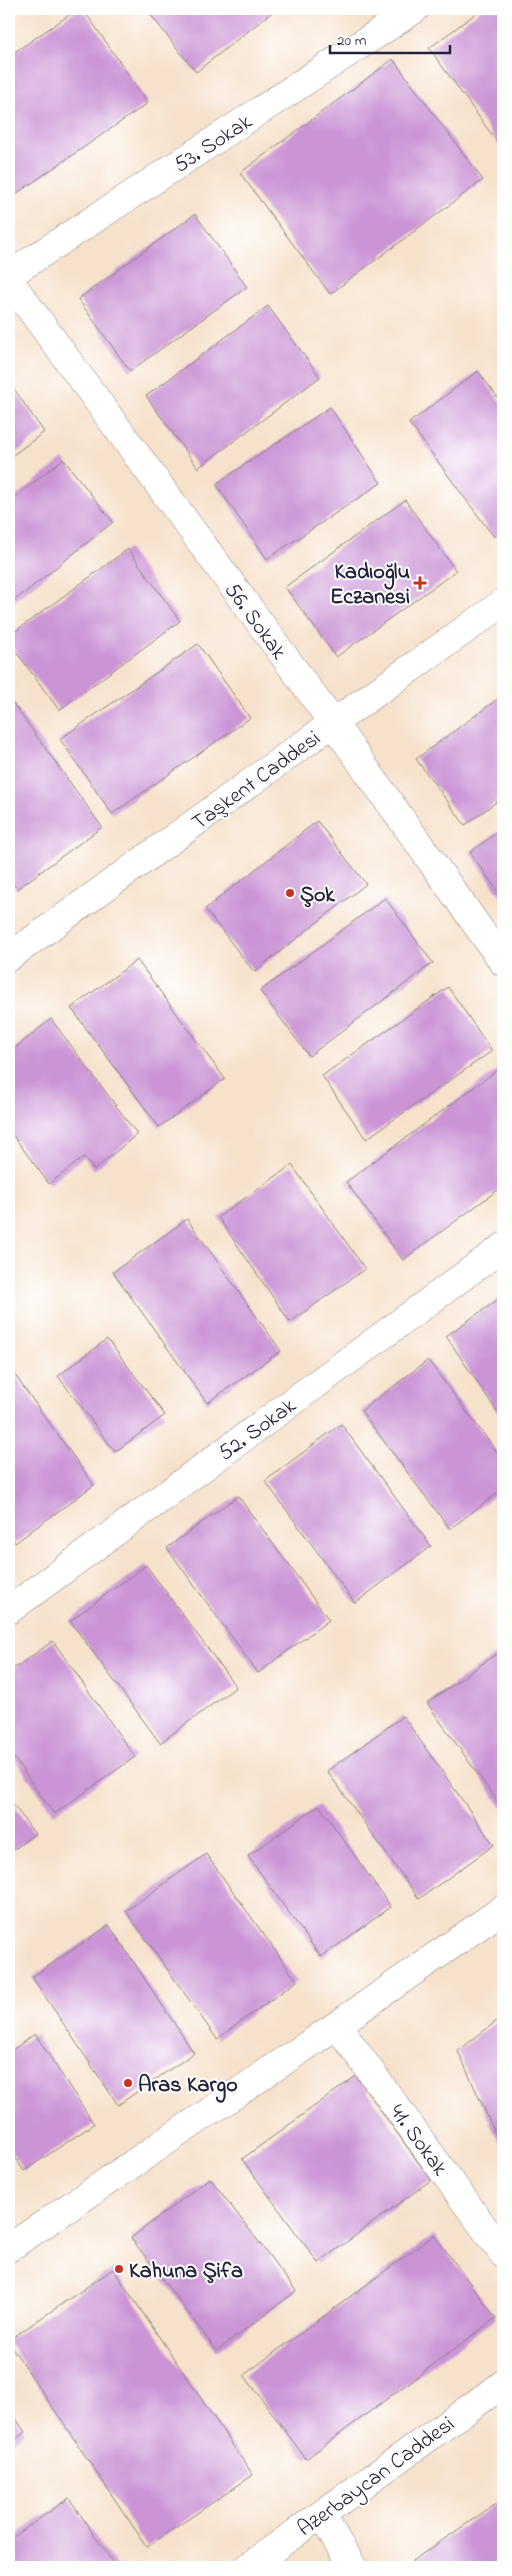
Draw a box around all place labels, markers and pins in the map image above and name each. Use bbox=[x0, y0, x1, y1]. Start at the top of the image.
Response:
place label: Kadıoğlu Eczanesi bbox=[330, 557, 410, 614]
marker: Kadıoğlu Eczanesi bbox=[414, 577, 426, 589]
place label: Şok bbox=[300, 880, 336, 912]
marker: Şok bbox=[284, 887, 296, 899]
place label: Aras Kargo bbox=[138, 2070, 238, 2103]
marker: Aras Kargo bbox=[122, 2077, 134, 2089]
place label: Kahuna Şifa bbox=[129, 2256, 243, 2288]
marker: Kahuna Şifa bbox=[113, 2263, 125, 2275]

